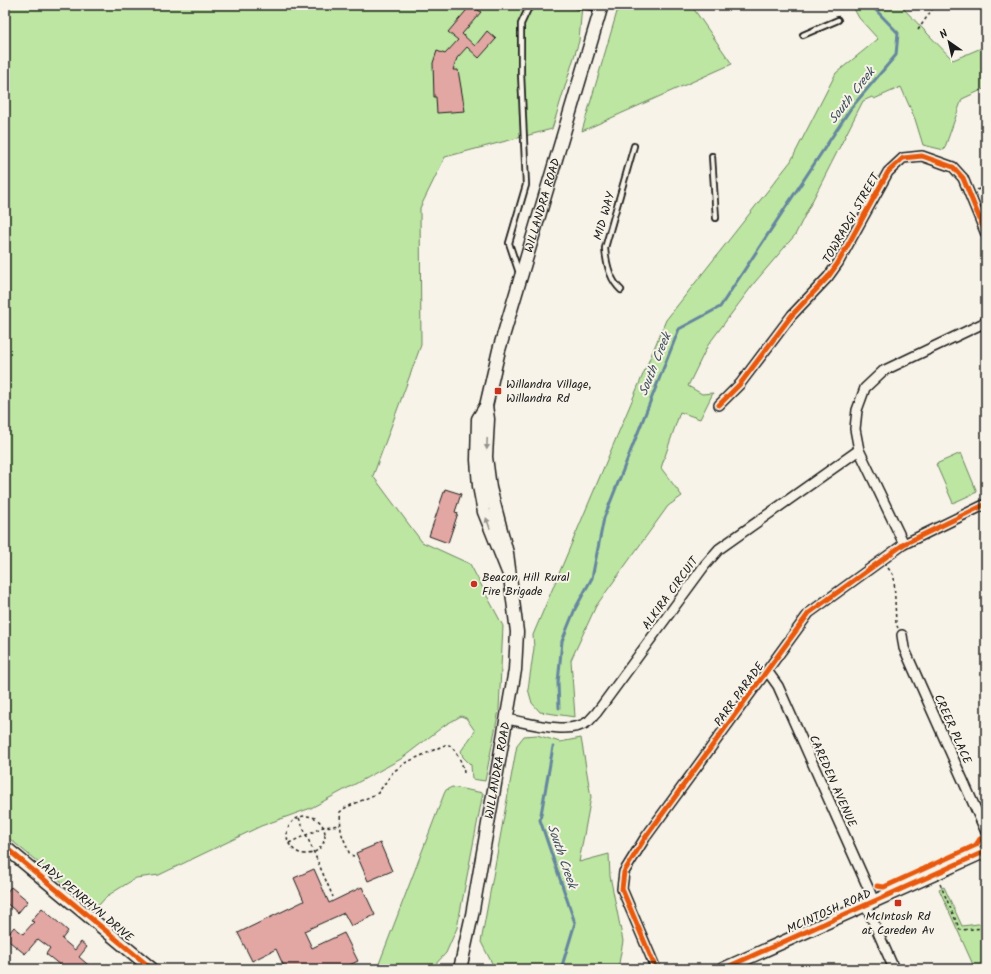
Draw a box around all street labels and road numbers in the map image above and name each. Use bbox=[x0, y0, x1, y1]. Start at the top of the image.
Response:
street label: WILLANDRA ROAD bbox=[520, 156, 566, 255]
street label: TOWRADGI STREET bbox=[818, 168, 886, 267]
street label: MID WAY bbox=[589, 189, 621, 242]
street label: ALKIRA CIRCUIT bbox=[637, 552, 704, 634]
street label: PARR PARADE bbox=[710, 657, 770, 730]
street label: CREER PLACE bbox=[929, 691, 977, 768]
street label: WILLANDRA ROAD bbox=[480, 720, 516, 821]
street label: CAREDEN AVENUE bbox=[804, 732, 862, 831]
street label: LADY PENRHYN DRIVE bbox=[32, 854, 138, 947]
street label: MCINTOSH ROAD bbox=[784, 884, 875, 939]

